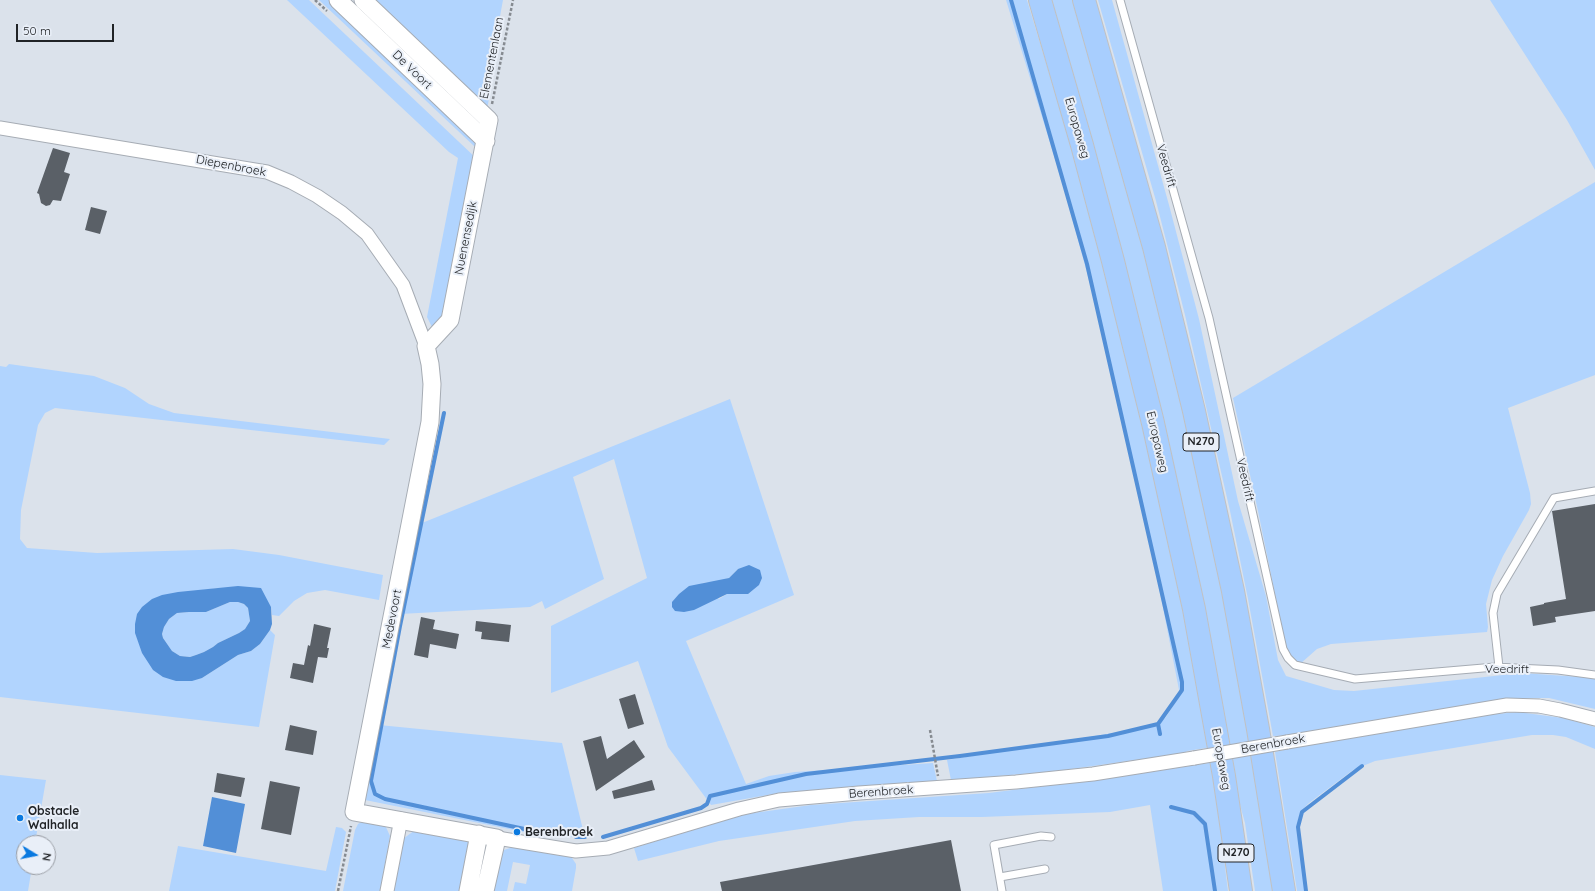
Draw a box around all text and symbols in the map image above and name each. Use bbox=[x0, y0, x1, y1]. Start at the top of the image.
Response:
scale bar bbox=[18, 16, 116, 42]
street label: Elementenlaan bbox=[477, 16, 507, 100]
text: 50 m bbox=[23, 23, 51, 38]
street label: De Voort bbox=[389, 48, 435, 92]
street label: Europaweg bbox=[1061, 96, 1093, 160]
street label: Veedrift bbox=[1153, 143, 1179, 189]
street label: Diepenbroek bbox=[195, 152, 267, 180]
street label: Nuenensedijk bbox=[452, 200, 480, 276]
street label: Europaweg bbox=[1143, 410, 1171, 474]
road number: N270 bbox=[1183, 433, 1219, 451]
street label: Veedrift bbox=[1233, 457, 1257, 503]
street label: Medevoort bbox=[379, 588, 405, 650]
street label: Veedrift bbox=[1485, 662, 1529, 676]
street label: Europaweg bbox=[1208, 727, 1234, 791]
street label: Berenbroek bbox=[1240, 731, 1306, 757]
street label: Berenbroek bbox=[848, 783, 914, 801]
place label: Obstacle Walhalla bbox=[28, 804, 79, 832]
marker: Obstacle Walhalla bbox=[15, 813, 25, 823]
place label: Berenbroek bbox=[525, 825, 593, 839]
marker: Berenbroek bbox=[512, 827, 522, 837]
north arrow bbox=[16, 835, 56, 875]
road number: N270 bbox=[1218, 844, 1254, 862]
text: N bbox=[39, 852, 54, 862]

